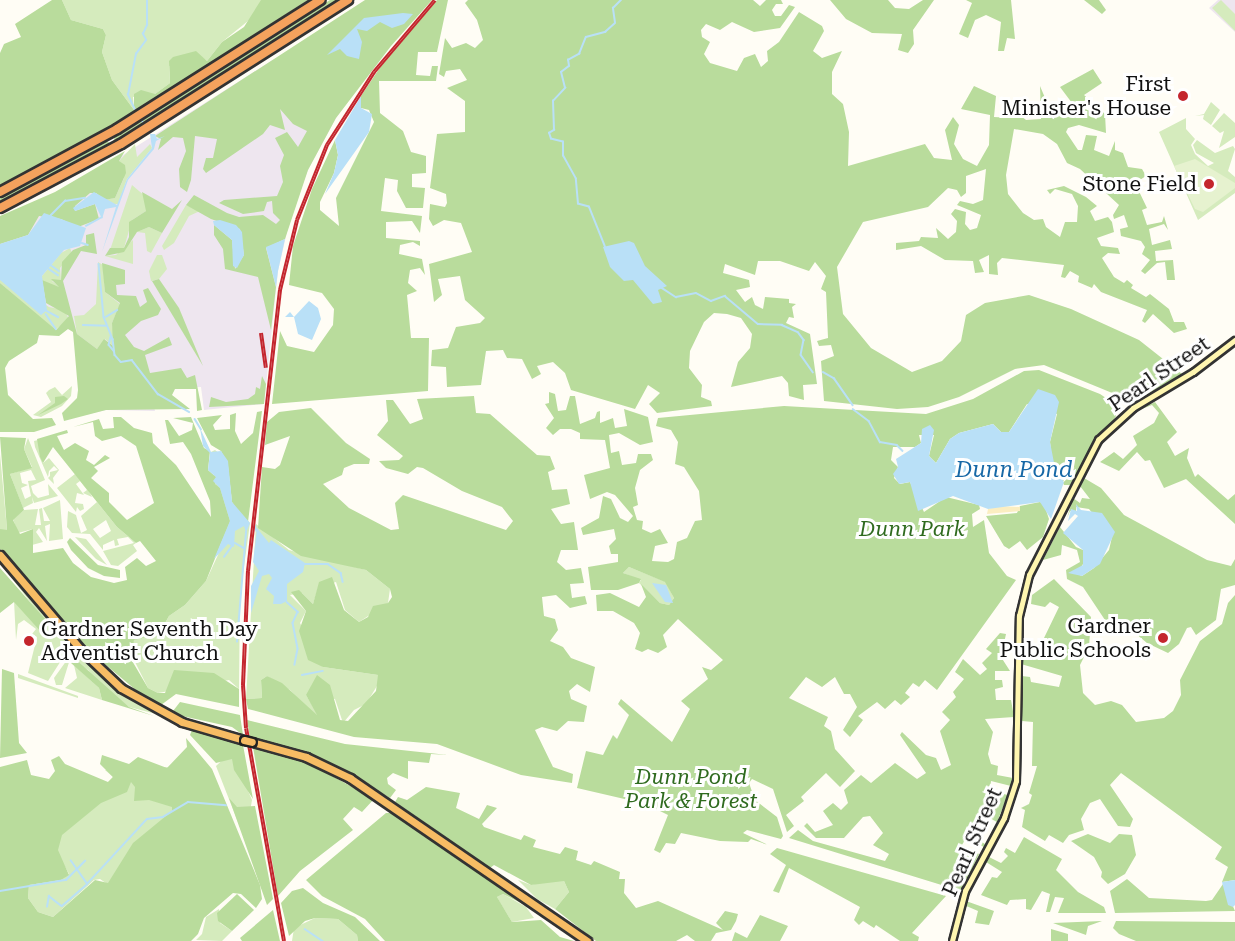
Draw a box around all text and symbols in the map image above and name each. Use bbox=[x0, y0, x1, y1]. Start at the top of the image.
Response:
place label: First Minister's House bbox=[1002, 71, 1171, 121]
marker: First Minister's House bbox=[1176, 89, 1190, 103]
place label: Stone Field bbox=[1083, 171, 1197, 197]
marker: Stone Field bbox=[1202, 177, 1216, 191]
street label: Pearl Street bbox=[1104, 331, 1214, 417]
water label: Dunn Pond bbox=[955, 457, 1073, 483]
park label: Dunn Park bbox=[859, 516, 965, 542]
place label: Gardner Public Schools bbox=[999, 613, 1151, 663]
place label: Gardner Seventh Day Adventist Church bbox=[41, 616, 258, 666]
marker: Gardner Public Schools bbox=[1156, 631, 1170, 645]
marker: Gardner Seventh Day Adventist Church bbox=[22, 634, 36, 648]
park label: Dunn Pond Park & Forest bbox=[625, 764, 757, 814]
street label: Pearl Street bbox=[937, 784, 1007, 900]

